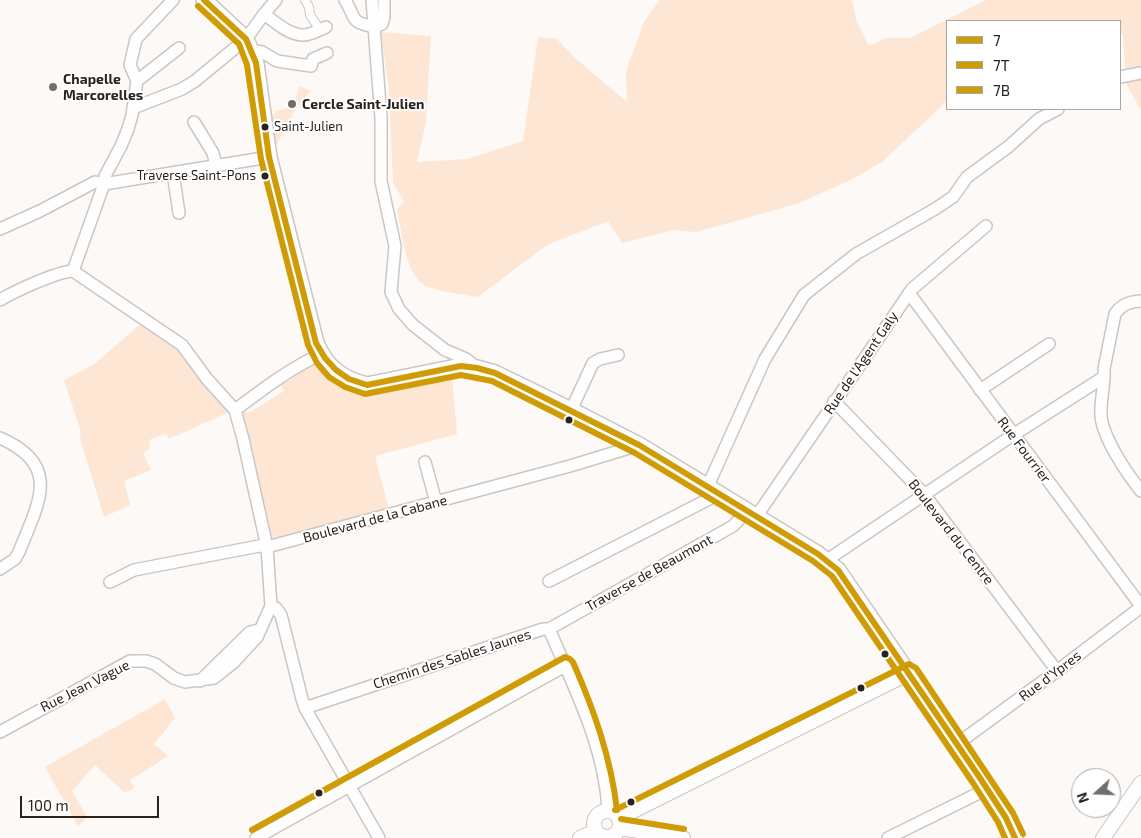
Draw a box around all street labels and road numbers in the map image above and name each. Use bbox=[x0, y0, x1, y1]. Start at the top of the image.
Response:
street label: Rue de l'Agent Galy bbox=[820, 308, 902, 418]
street label: Rue Fourrier bbox=[994, 414, 1054, 486]
street label: Boulevard du Centre bbox=[905, 476, 997, 588]
street label: Boulevard de la Cabane bbox=[301, 492, 449, 546]
street label: Traverse de Beaumont bbox=[583, 531, 715, 615]
street label: Chemin des Sables Jaunes bbox=[371, 626, 533, 692]
street label: Rue d'Ypres bbox=[1016, 647, 1084, 705]
street label: Rue Jean Vague bbox=[38, 656, 132, 716]

